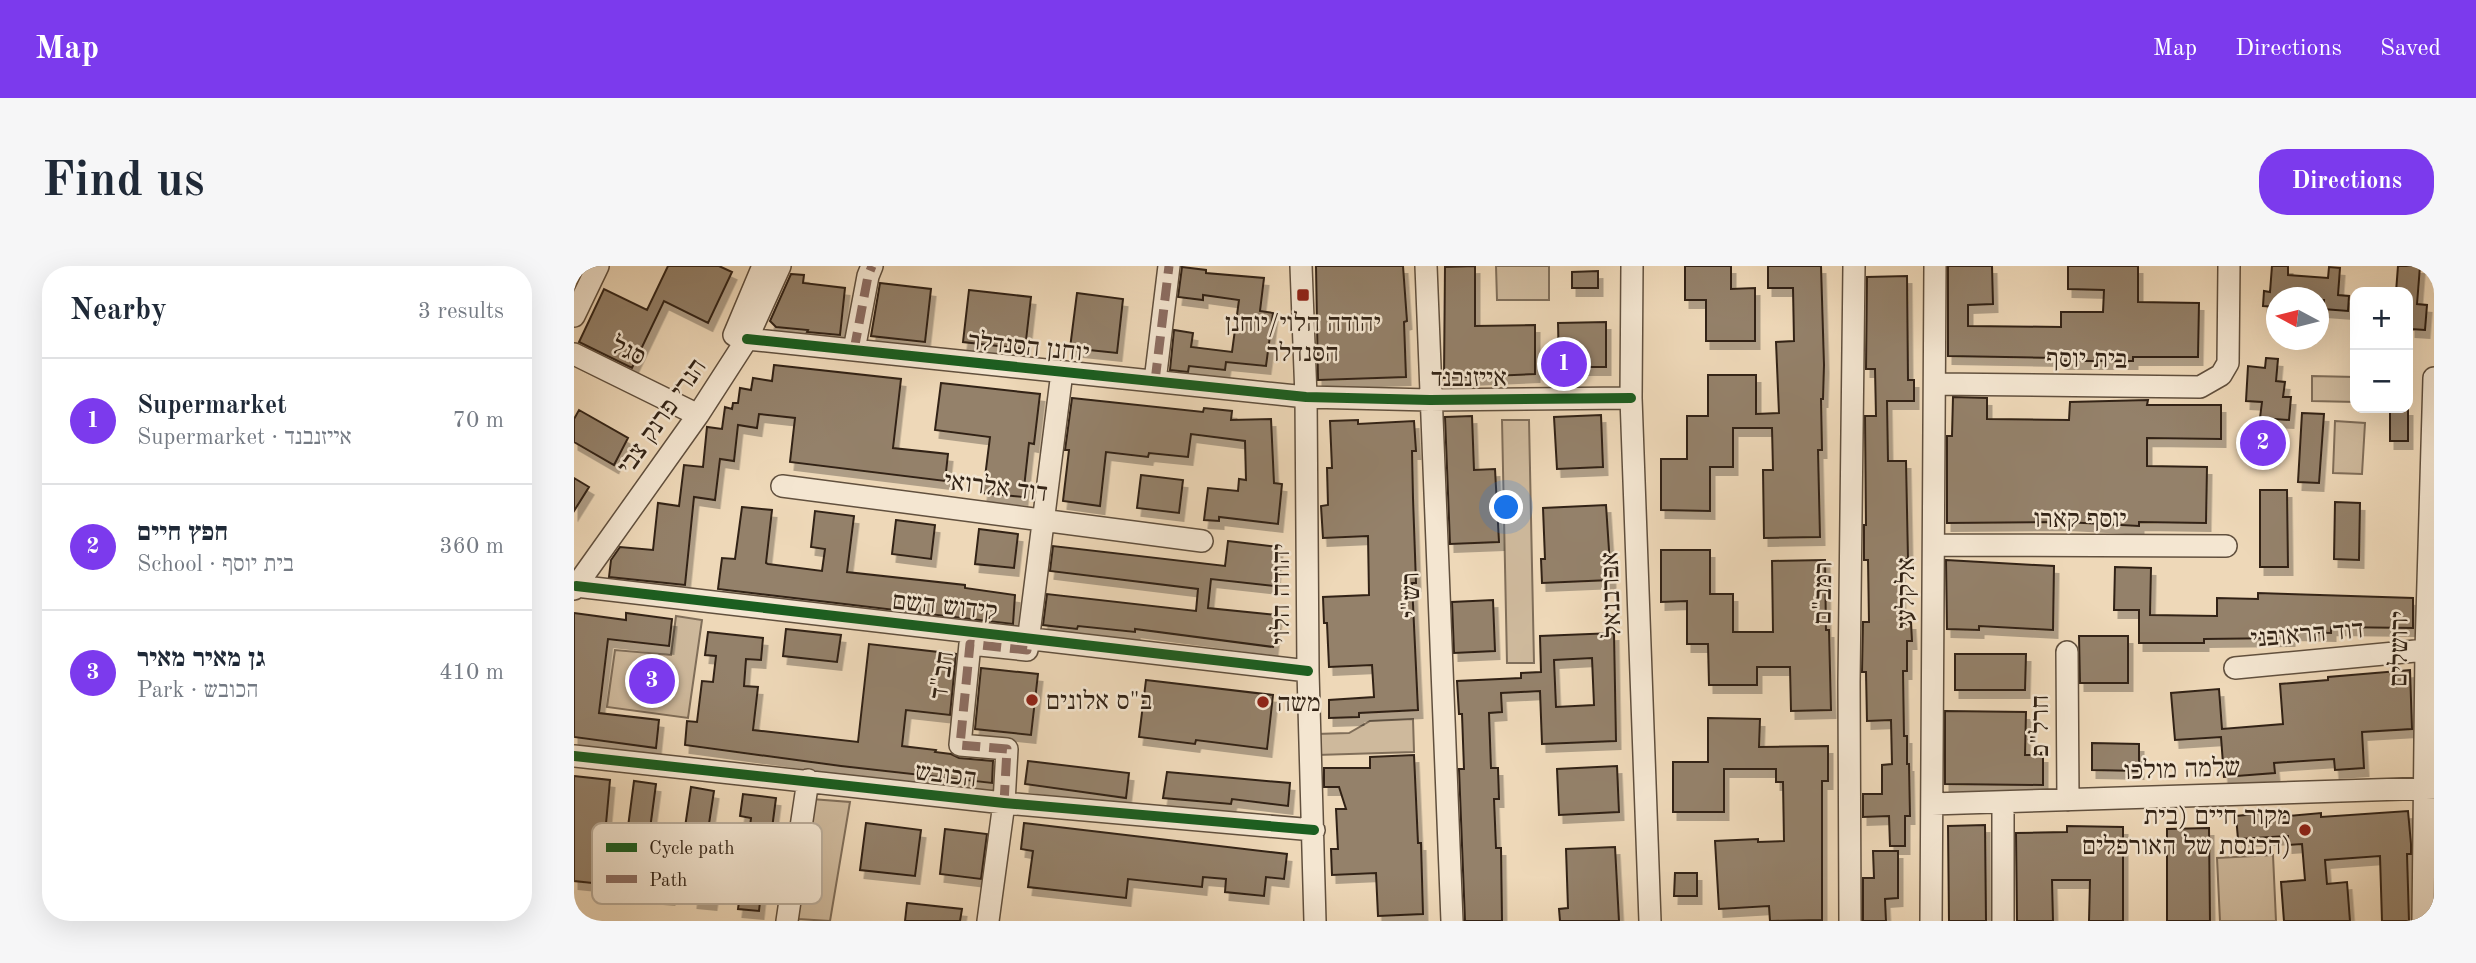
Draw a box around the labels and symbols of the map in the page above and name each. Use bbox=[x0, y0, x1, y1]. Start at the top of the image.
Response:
marker: יהודה הלוי/יוחנן הסנדלר bbox=[1295, 287, 1311, 303]
north arrow bbox=[2266, 287, 2329, 350]
place label: יהודה הלוי/יוחנן הסנדלר bbox=[1225, 310, 1381, 367]
street label: יוחנן הסנדלר bbox=[967, 328, 1091, 367]
street label: סגל bbox=[607, 332, 650, 371]
pin: 1 bbox=[1541, 338, 1587, 390]
street label: בית יוסף bbox=[2046, 346, 2128, 374]
street label: הנרי פרנק צבי bbox=[613, 355, 712, 480]
street label: אייזנבנד bbox=[1431, 366, 1507, 392]
pin: 2 bbox=[2240, 417, 2286, 469]
street label: דוד אלרואי bbox=[943, 468, 1049, 507]
your location bbox=[1489, 490, 1523, 524]
street label: יוסף קארו bbox=[2033, 507, 2127, 533]
street label: יהודה הלוי bbox=[1268, 543, 1295, 645]
street label: אברבנאל bbox=[1597, 551, 1626, 639]
street label: אלקלעי bbox=[1893, 557, 1920, 629]
street label: רמב"ם bbox=[1810, 561, 1838, 625]
street label: רש"י bbox=[1398, 572, 1426, 618]
street label: קידוש השם bbox=[891, 589, 999, 625]
street label: ירושלים bbox=[2385, 611, 2414, 687]
street label: דוד הראובני bbox=[2250, 617, 2365, 653]
street label: חב"ד bbox=[927, 649, 959, 701]
pin: 3 bbox=[629, 655, 675, 707]
place label: ב"ס אלונים bbox=[1046, 688, 1152, 715]
place label: משה bbox=[1277, 691, 1321, 717]
marker: ב"ס אלונים bbox=[1024, 692, 1040, 708]
marker: משה bbox=[1255, 694, 1271, 710]
street label: חרל"פ bbox=[2027, 695, 2054, 757]
street label: שלמה מולכו bbox=[2123, 754, 2241, 785]
street label: הכובש bbox=[914, 759, 978, 793]
place label: מקור חיים (בית הכנסת של האורפלים) bbox=[2082, 804, 2291, 860]
marker: מקור חיים (בית הכנסת של האורפלים) bbox=[2297, 822, 2313, 838]
legend bbox=[592, 823, 822, 904]
text: Cycle path bbox=[649, 840, 735, 859]
text: Path bbox=[649, 872, 687, 891]

